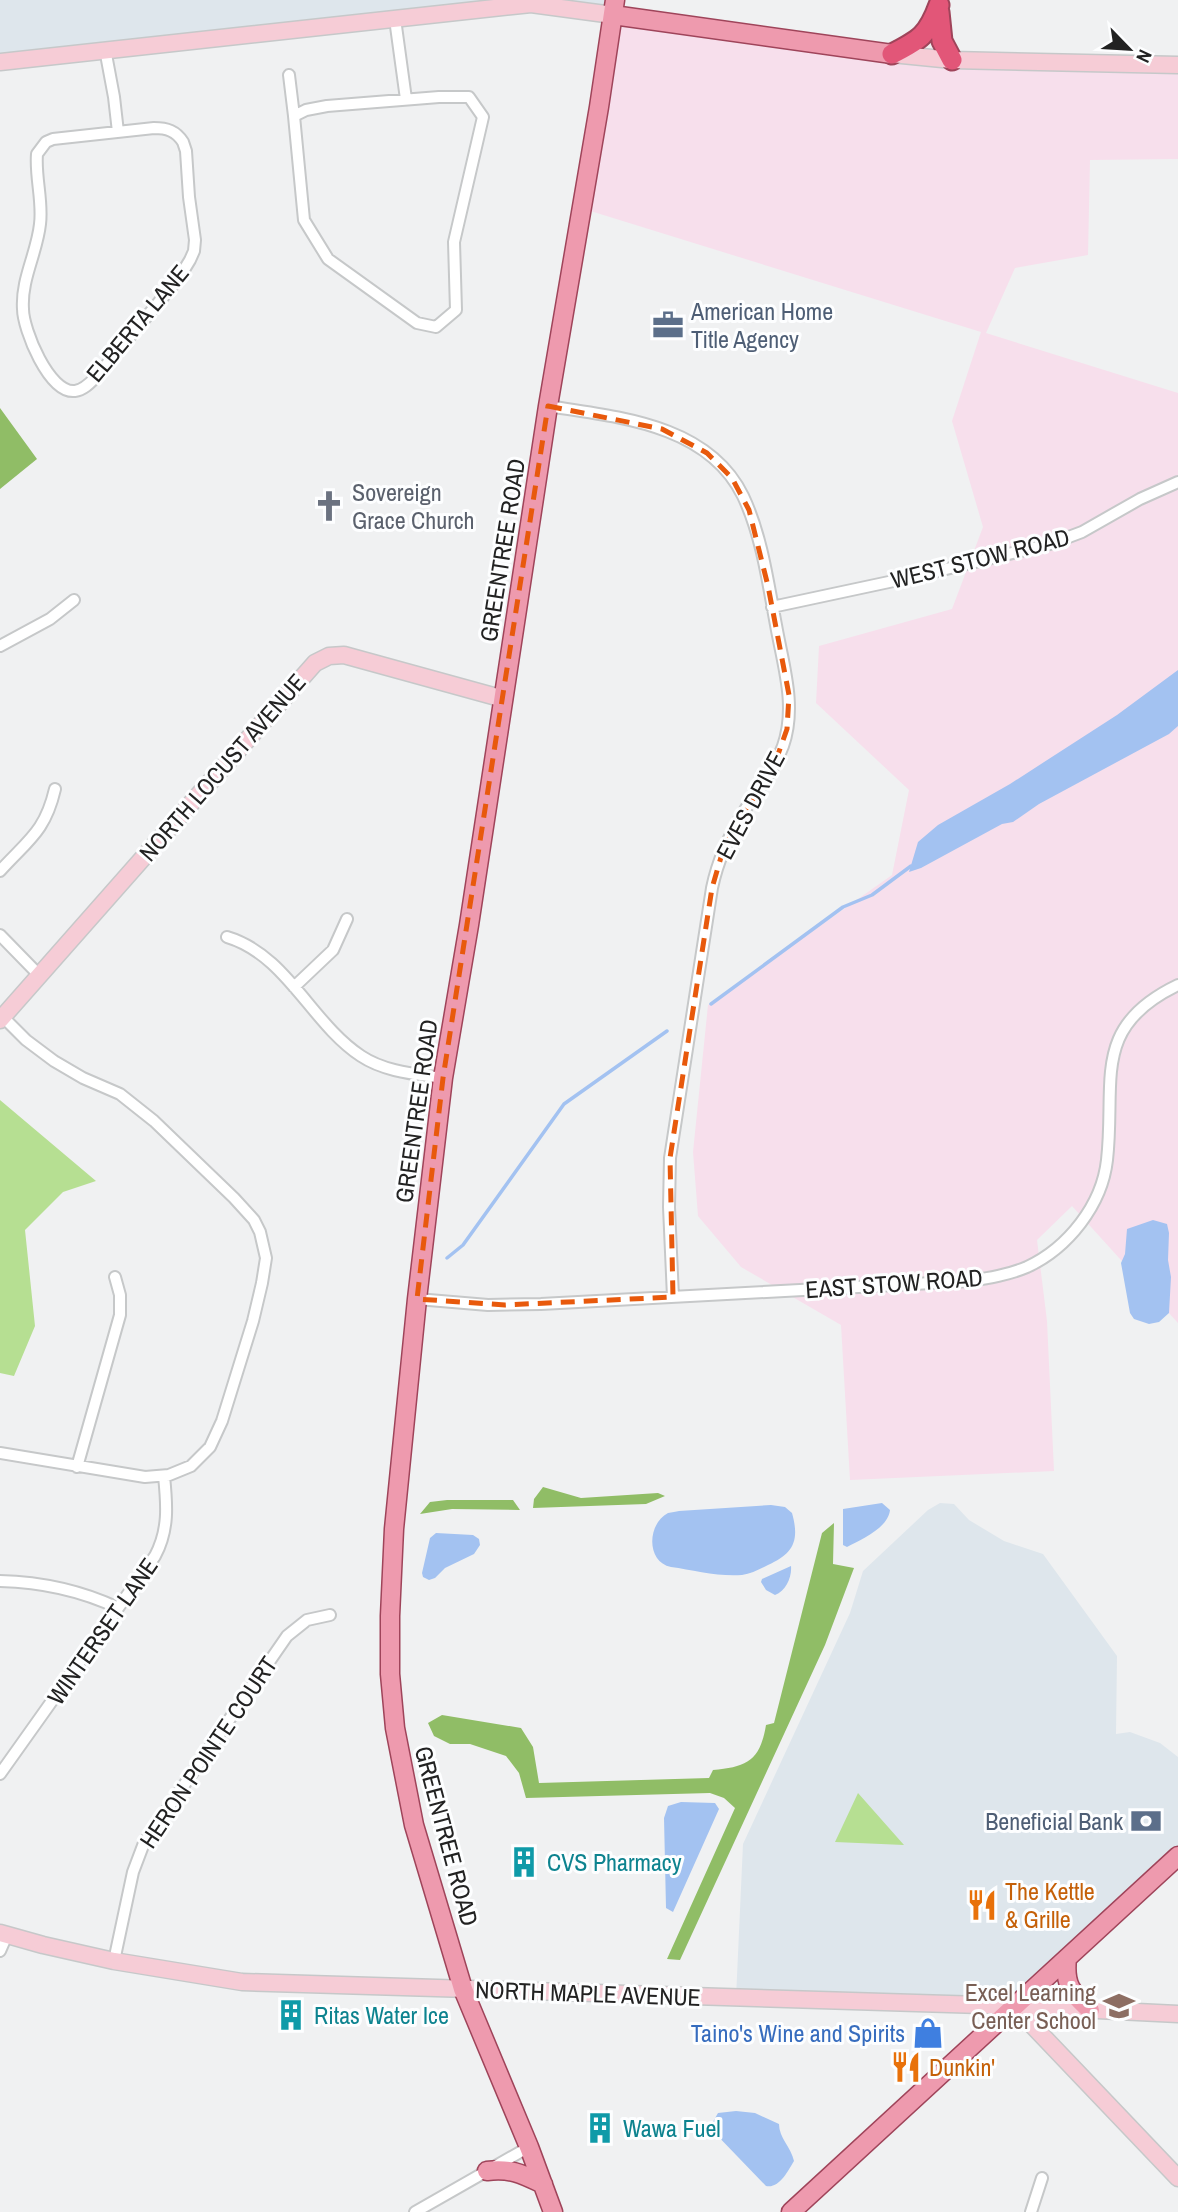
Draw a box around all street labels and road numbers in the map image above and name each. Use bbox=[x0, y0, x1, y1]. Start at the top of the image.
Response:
street label: ELBERTA LANE bbox=[79, 258, 195, 388]
street label: GREENTREE ROAD bbox=[472, 456, 532, 644]
street label: WEST STOW ROAD bbox=[887, 520, 1073, 596]
street label: NORTH LOCUST AVENUE bbox=[132, 667, 312, 867]
street label: EVES DRIVE bbox=[708, 745, 792, 865]
street label: GREENTREE ROAD bbox=[387, 1017, 445, 1205]
street label: EAST STOW ROAD bbox=[804, 1261, 984, 1305]
street label: WINTERSET LANE bbox=[39, 1551, 165, 1711]
street label: HERON POINTE COURT bbox=[132, 1650, 284, 1854]
street label: GREENTREE ROAD bbox=[408, 1743, 486, 1929]
street label: NORTH MAPLE AVENUE bbox=[475, 1973, 701, 2013]

